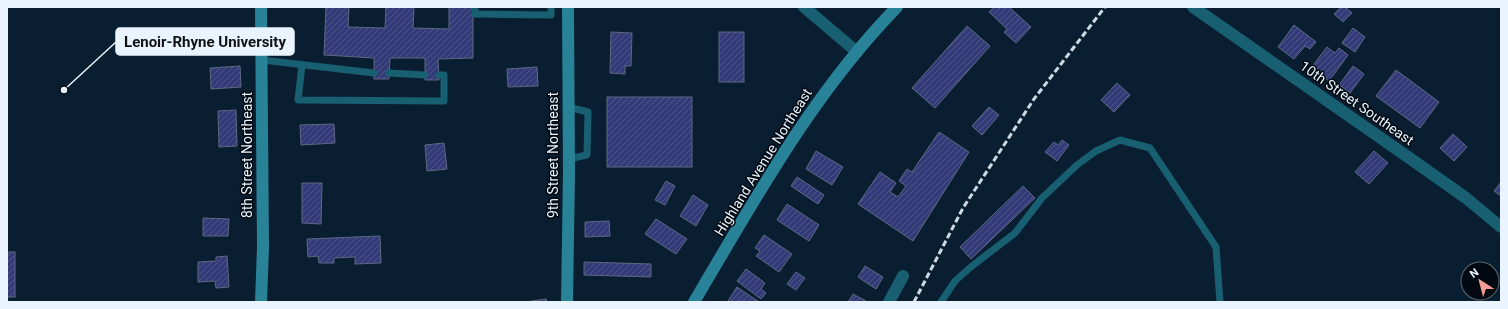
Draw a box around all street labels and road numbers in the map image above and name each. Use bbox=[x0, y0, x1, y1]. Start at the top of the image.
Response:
street label: 10th Street Southeast bbox=[1297, 58, 1417, 149]
street label: Highland Avenue Northeast bbox=[711, 85, 815, 239]
street label: 8th Street Northeast bbox=[239, 91, 255, 218]
street label: 9th Street Northeast bbox=[545, 91, 561, 218]

